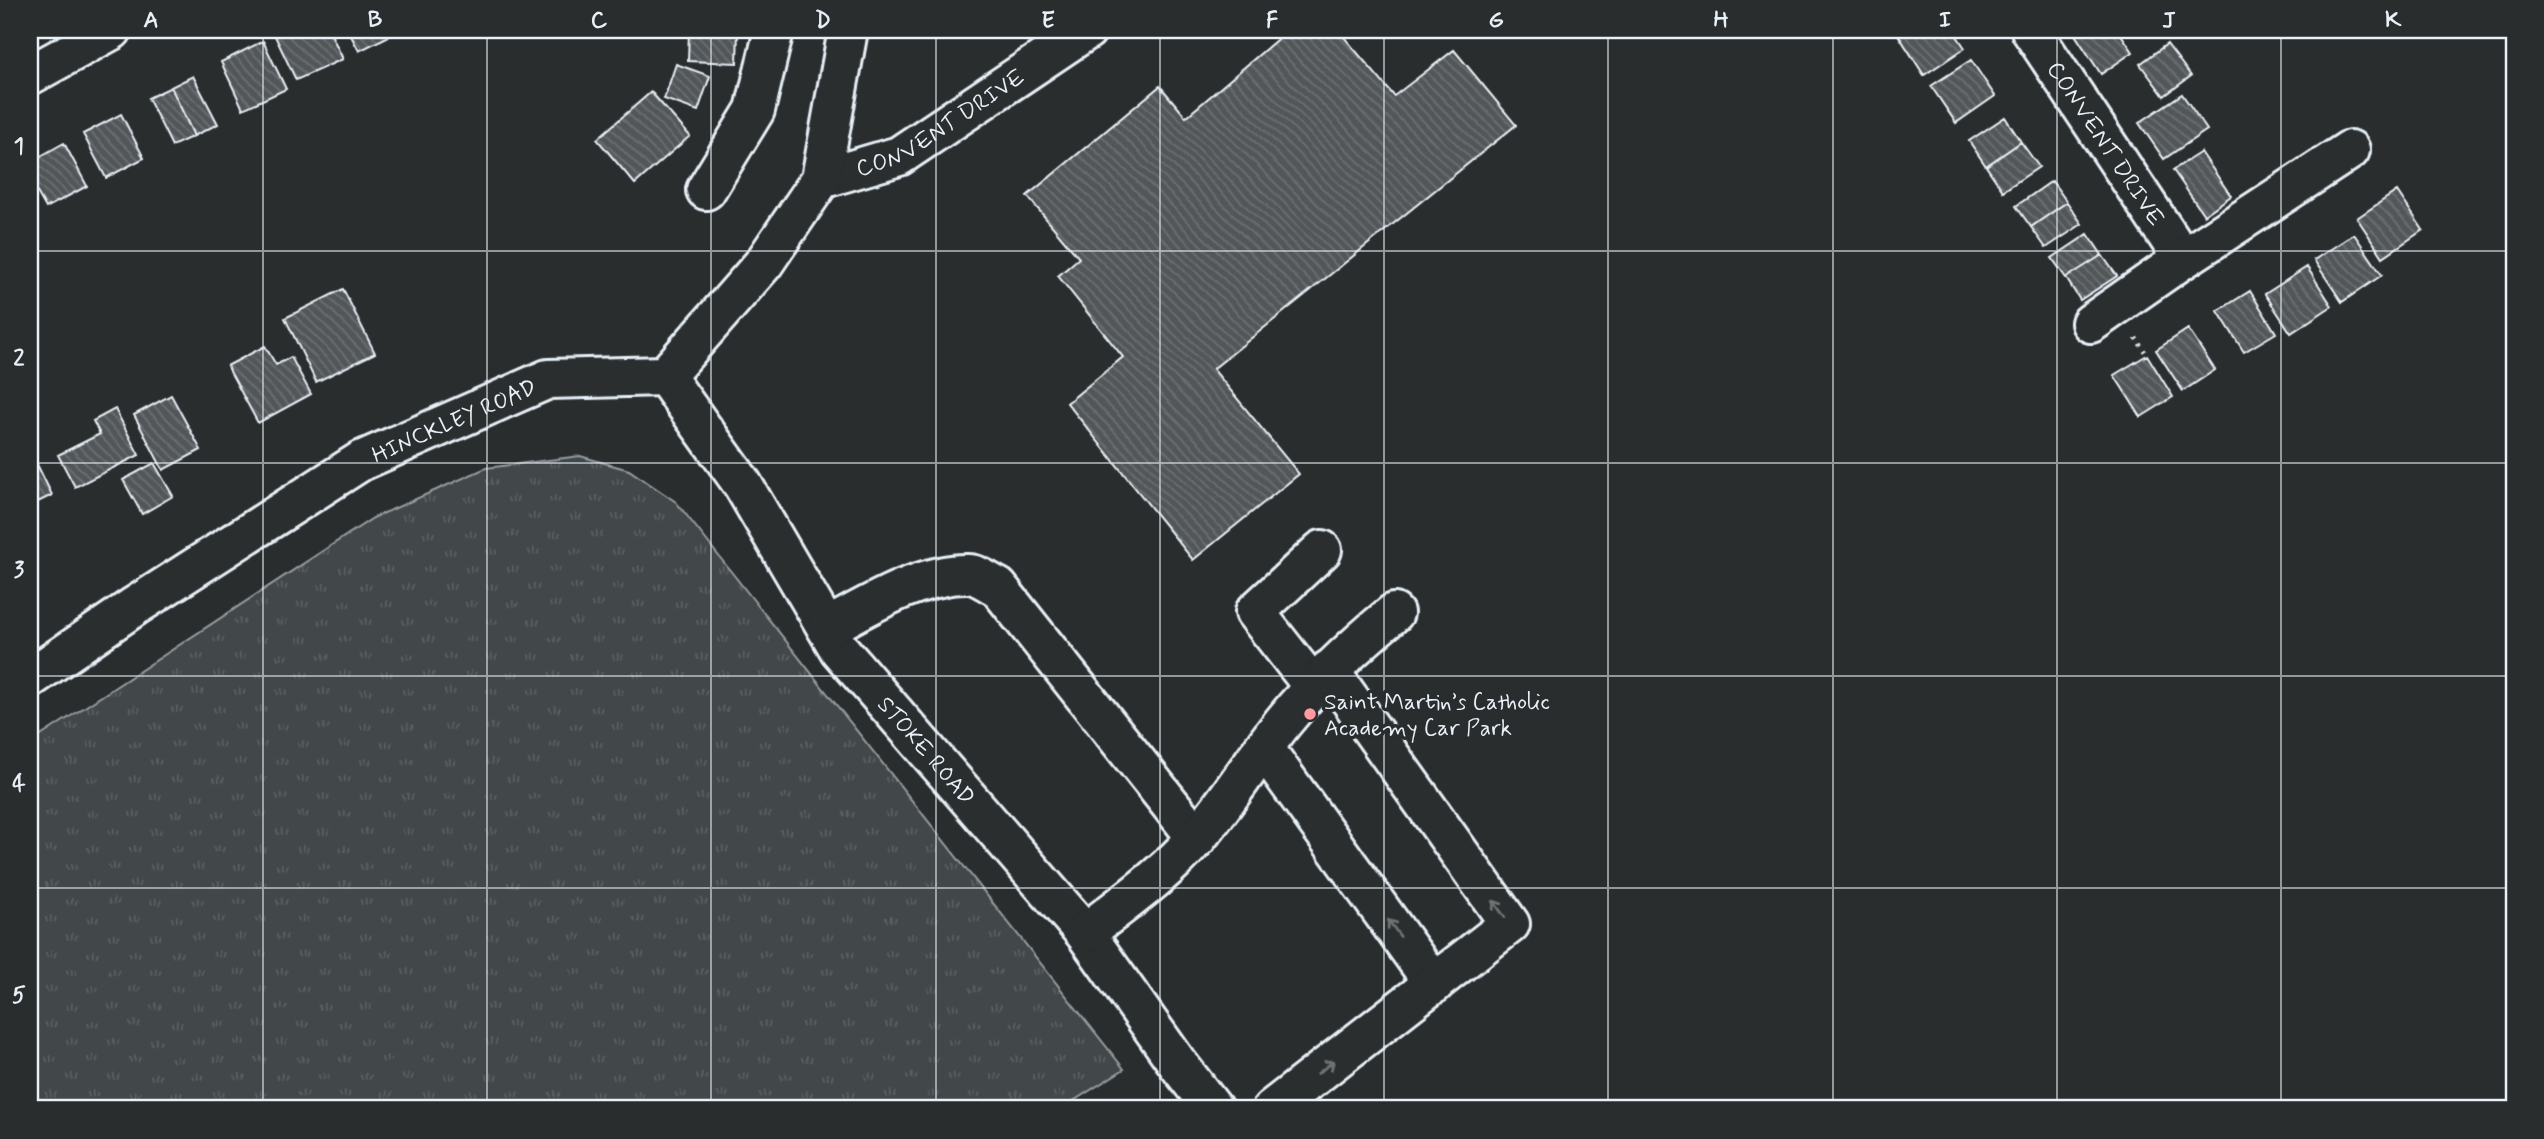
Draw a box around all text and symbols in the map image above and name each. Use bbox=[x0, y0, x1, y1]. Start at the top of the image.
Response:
text: A bbox=[143, 6, 159, 36]
text: B bbox=[368, 6, 383, 36]
text: C bbox=[591, 6, 608, 36]
text: D bbox=[815, 6, 831, 36]
text: E bbox=[1041, 6, 1055, 36]
text: F bbox=[1266, 6, 1278, 36]
text: G bbox=[1488, 6, 1504, 36]
text: H bbox=[1713, 6, 1729, 36]
text: I bbox=[1939, 6, 1951, 36]
text: J bbox=[2162, 6, 2176, 36]
text: K bbox=[2385, 6, 2402, 36]
street label: CONVENT DRIVE bbox=[2039, 56, 2170, 233]
street label: CONVENT DRIVE bbox=[853, 63, 1031, 185]
text: 1 bbox=[14, 132, 24, 162]
text: 2 bbox=[13, 344, 25, 374]
street label: HINCKLEY ROAD bbox=[367, 373, 541, 471]
text: 3 bbox=[14, 556, 25, 586]
place label: Saint Martin’s Catholic Academy Car Park bbox=[1324, 688, 1550, 744]
street label: STOKE ROAD bbox=[870, 691, 981, 812]
marker: Saint Martin’s Catholic Academy Car Park bbox=[1302, 706, 1318, 722]
text: 4 bbox=[12, 769, 26, 799]
one-way arrow bbox=[1492, 900, 1506, 919]
one-way arrow bbox=[1387, 919, 1401, 938]
text: 5 bbox=[12, 981, 26, 1011]
one-way arrow bbox=[1316, 1060, 1334, 1075]

